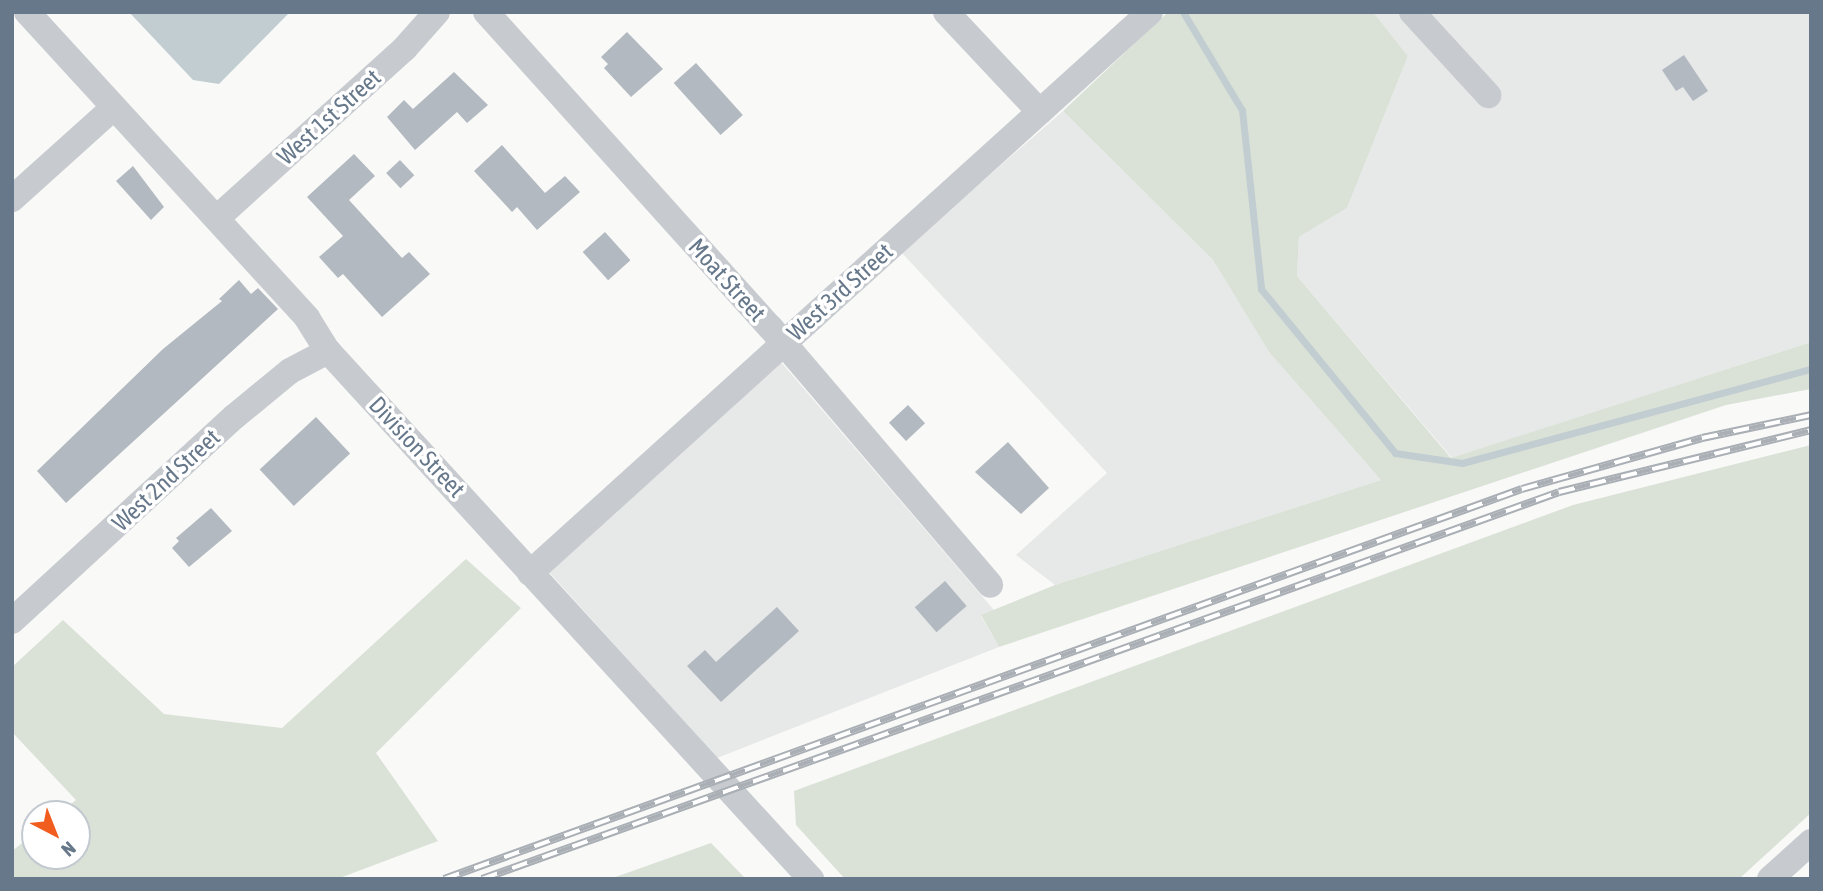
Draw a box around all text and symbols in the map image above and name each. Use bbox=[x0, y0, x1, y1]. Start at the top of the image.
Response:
street label: West 1st Street bbox=[271, 63, 387, 171]
street label: Moat Street bbox=[682, 233, 772, 327]
street label: West 3rd Street bbox=[781, 237, 899, 347]
street label: Division Street bbox=[363, 391, 471, 503]
street label: West 2nd Street bbox=[106, 423, 226, 537]
north arrow bbox=[21, 800, 91, 870]
text: N bbox=[57, 837, 80, 861]

